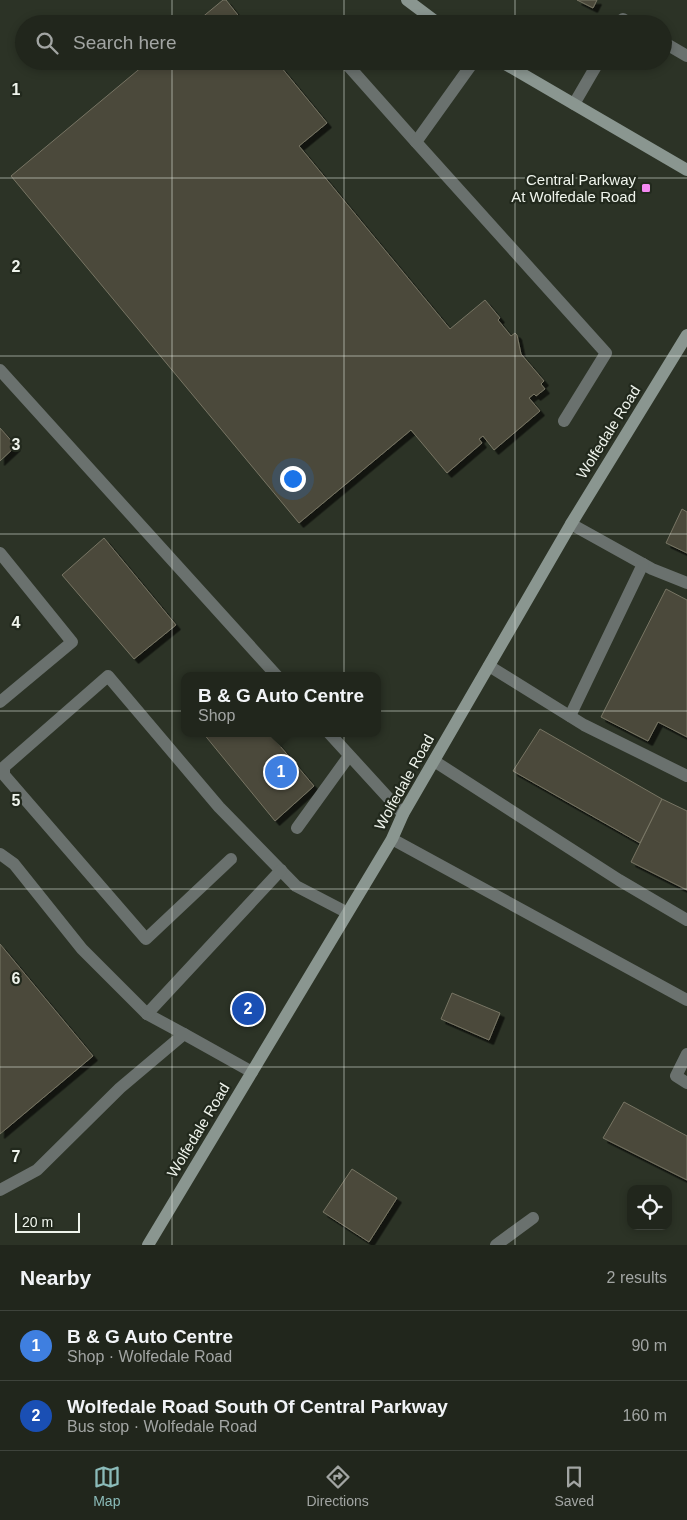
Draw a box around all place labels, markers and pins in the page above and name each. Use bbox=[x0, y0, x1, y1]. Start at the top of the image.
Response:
place label: Central Parkway At Wolfedale Road bbox=[511, 171, 636, 205]
marker: Central Parkway At Wolfedale Road bbox=[640, 182, 652, 194]
pin: 1 bbox=[265, 753, 297, 791]
pin: 2 bbox=[232, 990, 264, 1028]

